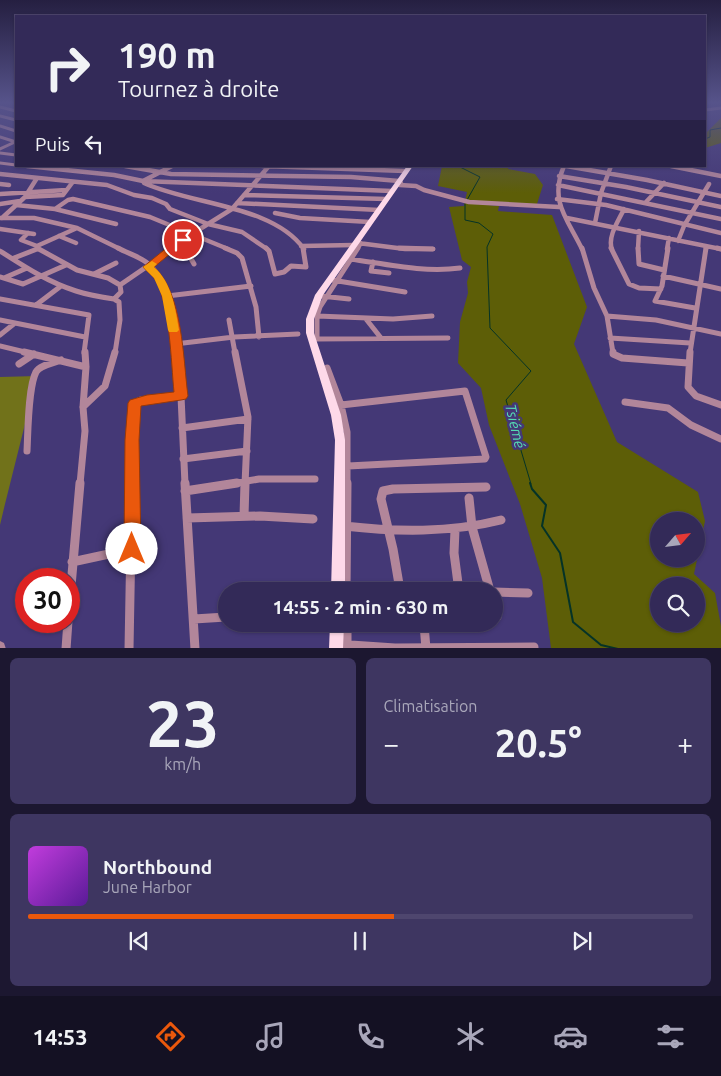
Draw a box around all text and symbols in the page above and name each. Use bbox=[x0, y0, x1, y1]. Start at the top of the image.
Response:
icon: right bbox=[35, 35, 100, 100]
text: 190 m bbox=[118, 35, 216, 75]
text: Tournez à droite bbox=[118, 76, 279, 101]
icon: left bbox=[80, 130, 108, 158]
text: Puis bbox=[35, 133, 70, 155]
pin bbox=[162, 219, 204, 261]
icon: arrive bbox=[169, 226, 197, 254]
water label: Tsiémé bbox=[502, 402, 529, 450]
north arrow bbox=[650, 512, 705, 568]
map controls bbox=[650, 512, 705, 632]
position arrow bbox=[105, 522, 157, 574]
speed limit sign: 30 bbox=[15, 568, 80, 633]
button: search bbox=[650, 577, 705, 632]
text: 14:55 · 2 min · 630 m bbox=[273, 596, 448, 618]
text: 23 bbox=[146, 686, 219, 759]
text: Climatisation bbox=[384, 697, 477, 715]
text: 20.5° bbox=[495, 722, 582, 764]
text: − bbox=[384, 728, 399, 759]
text: + bbox=[677, 728, 693, 759]
text: km/h bbox=[164, 755, 201, 773]
text: Northbound bbox=[103, 856, 212, 878]
text: June Harbor bbox=[103, 878, 192, 896]
icon: previous bbox=[125, 927, 153, 955]
icon: pause bbox=[346, 927, 374, 955]
icon: next bbox=[568, 927, 596, 955]
icon: directions bbox=[153, 1019, 188, 1054]
icon: music bbox=[253, 1019, 288, 1054]
icon: phone bbox=[353, 1019, 388, 1054]
icon: climate bbox=[453, 1019, 488, 1054]
icon: car bbox=[553, 1019, 588, 1054]
icon: filters bbox=[653, 1019, 688, 1054]
text: 14:53 bbox=[33, 1024, 88, 1049]

